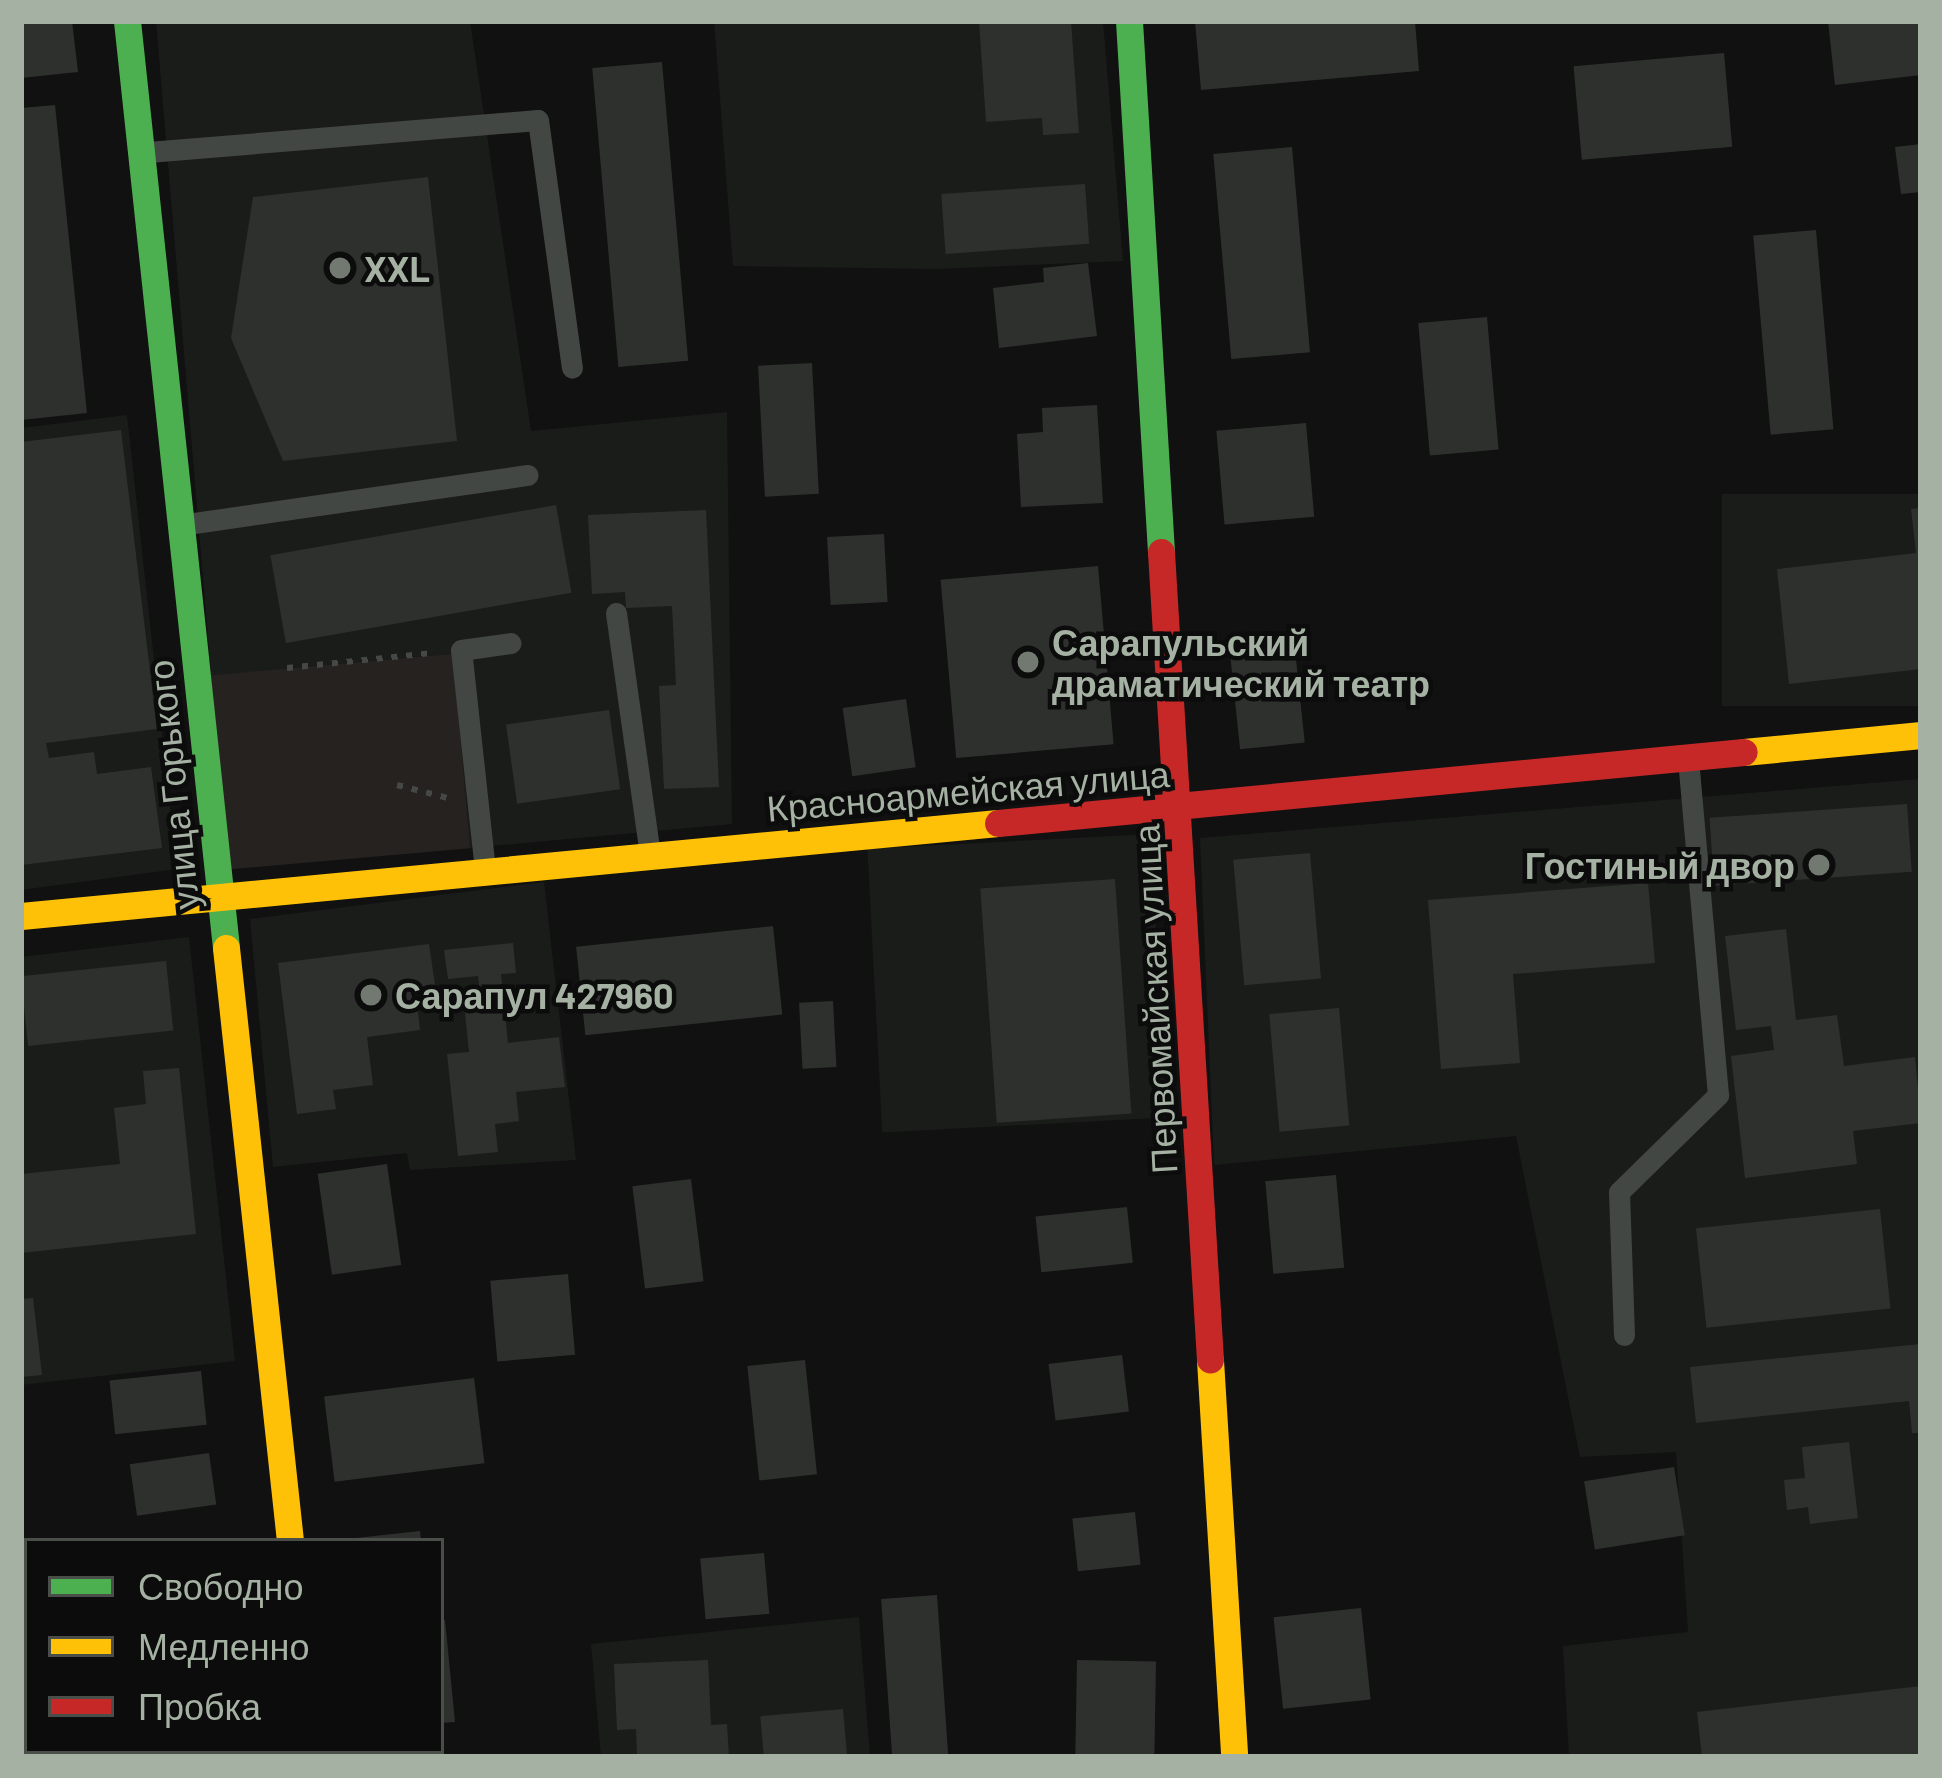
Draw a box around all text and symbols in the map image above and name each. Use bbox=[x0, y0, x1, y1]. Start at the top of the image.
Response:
place label: XXL bbox=[364, 246, 430, 290]
marker: XXL bbox=[327, 255, 353, 281]
place label: Сарапульский драматический театр bbox=[1052, 619, 1430, 704]
marker: Сарапульский драматический театр bbox=[1015, 649, 1041, 675]
street label: улица Горького bbox=[137, 658, 207, 912]
street label: Красноармейская улица bbox=[765, 751, 1171, 829]
street label: Первомайская улица bbox=[1123, 823, 1185, 1175]
place label: Гостиный двор bbox=[1525, 843, 1795, 887]
marker: Гостиный двор bbox=[1806, 852, 1832, 878]
place label: Сарапул 427960 bbox=[395, 973, 674, 1017]
marker: Сарапул 427960 bbox=[358, 982, 384, 1008]
legend bbox=[24, 1538, 444, 1754]
text: Свободно bbox=[138, 1564, 304, 1607]
text: Медленно bbox=[138, 1624, 309, 1667]
text: Пробка bbox=[138, 1684, 261, 1727]

